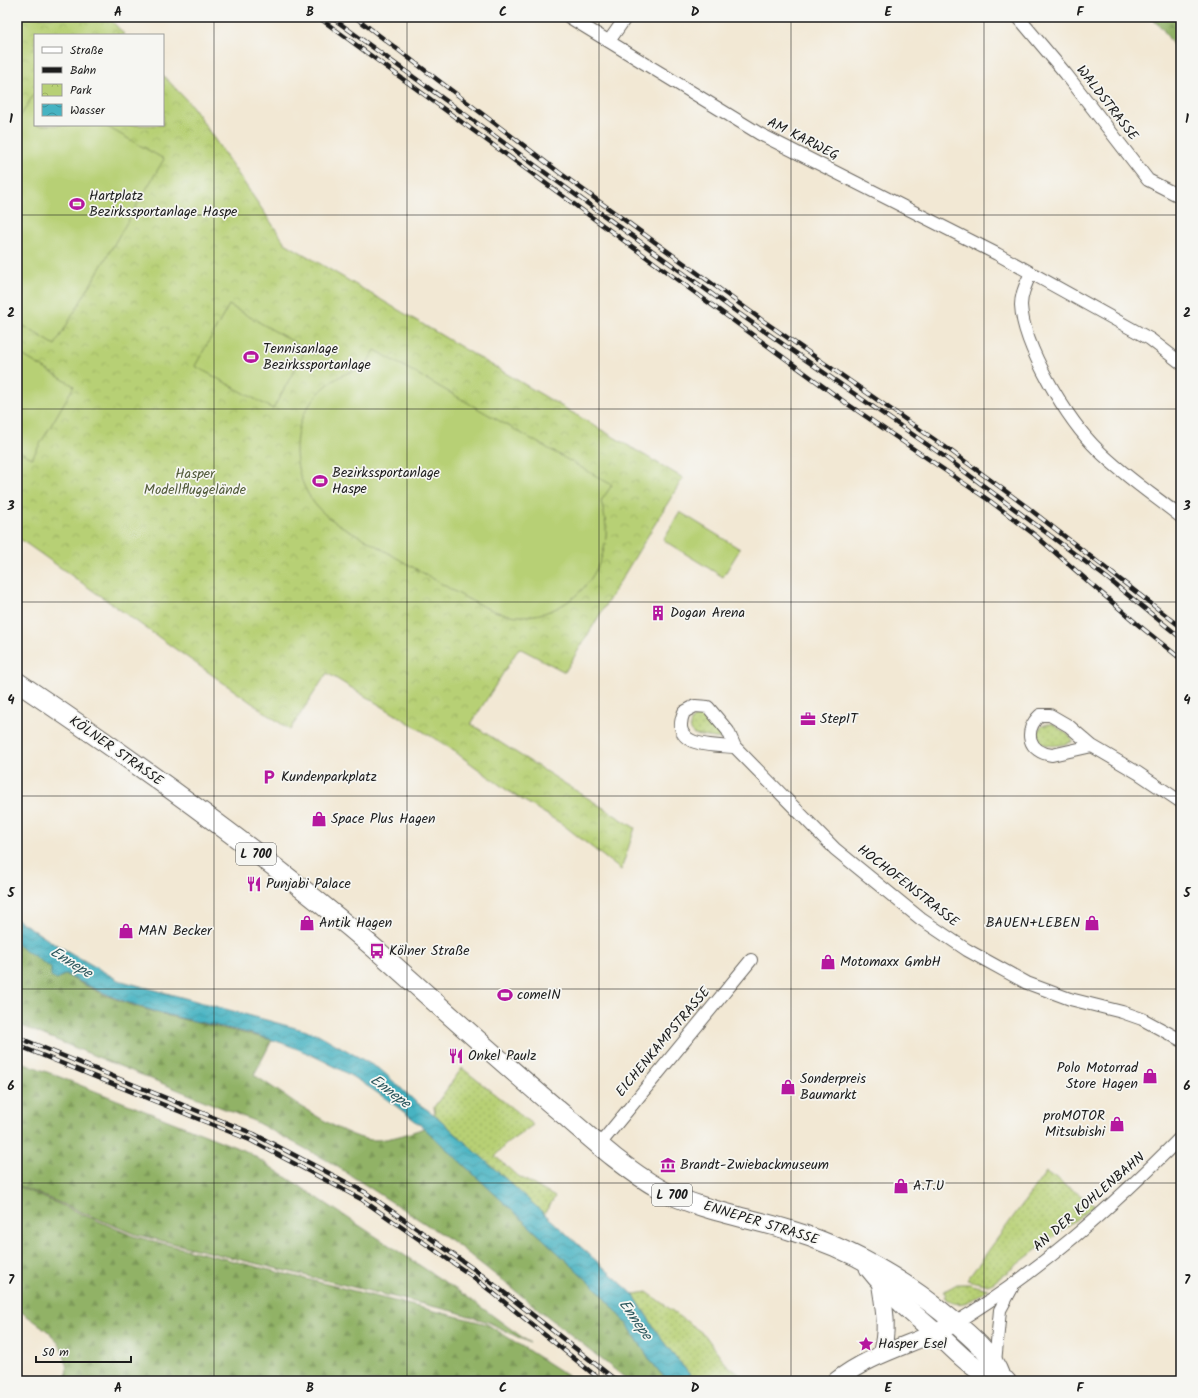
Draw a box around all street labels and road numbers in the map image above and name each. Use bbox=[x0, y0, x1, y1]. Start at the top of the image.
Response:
street label: WALDSTRASSE bbox=[1070, 60, 1144, 146]
street label: AM KARWEG bbox=[763, 112, 843, 166]
street label: KÖLNER STRASSE bbox=[64, 710, 168, 792]
street label: HOCHOFENSTRASSE bbox=[852, 839, 964, 933]
road number: L 700 bbox=[236, 843, 276, 865]
street label: EICHENKAMPSTRASSE bbox=[610, 981, 716, 1102]
street label: AN DER KOHLENBAHN bbox=[1028, 1147, 1150, 1257]
road number: L 700 bbox=[652, 1184, 692, 1206]
street label: ENNEPER STRASSE bbox=[701, 1195, 822, 1251]

